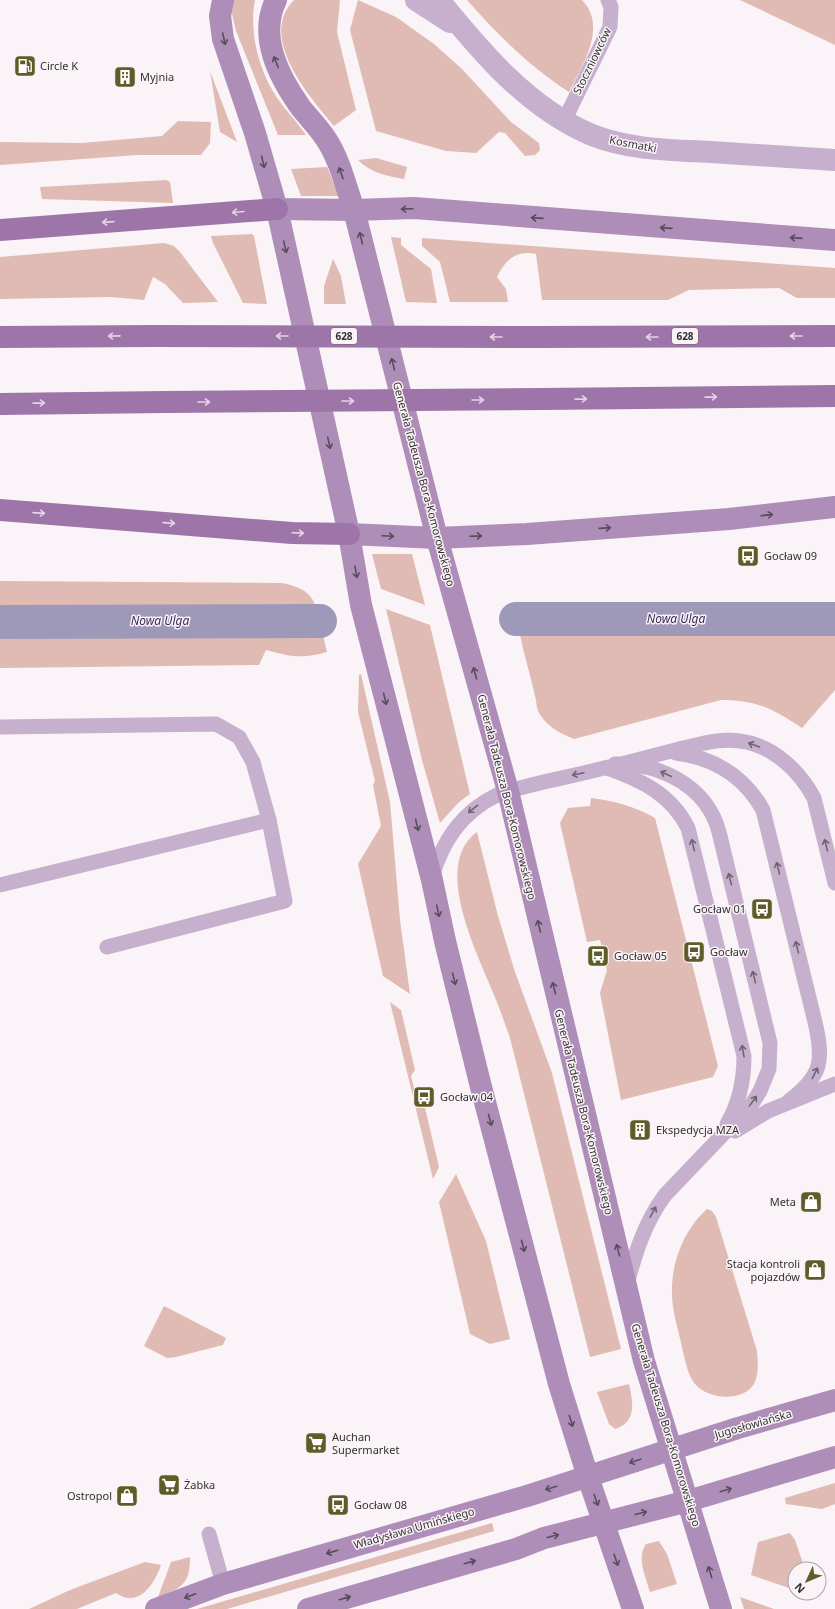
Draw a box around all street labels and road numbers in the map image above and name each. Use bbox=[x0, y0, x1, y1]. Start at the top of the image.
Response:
street label: Stoczniowców bbox=[569, 25, 614, 97]
street label: Kosmatki bbox=[608, 132, 658, 155]
road number: 628 bbox=[331, 328, 357, 344]
road number: 628 bbox=[672, 328, 698, 344]
street label: Generała Tadeusza Bora-Komorowskiego bbox=[390, 380, 459, 588]
street label: Generała Tadeusza Bora-Komorowskiego bbox=[475, 692, 540, 902]
street label: Generała Tadeusza Bora-Komorowskiego bbox=[552, 1007, 617, 1217]
street label: Generała Tadeusza Bora-Komorowskiego bbox=[628, 1322, 705, 1528]
street label: Jugosłowiańska bbox=[712, 1405, 793, 1442]
street label: Władysława Umińskiego bbox=[352, 1503, 476, 1552]

